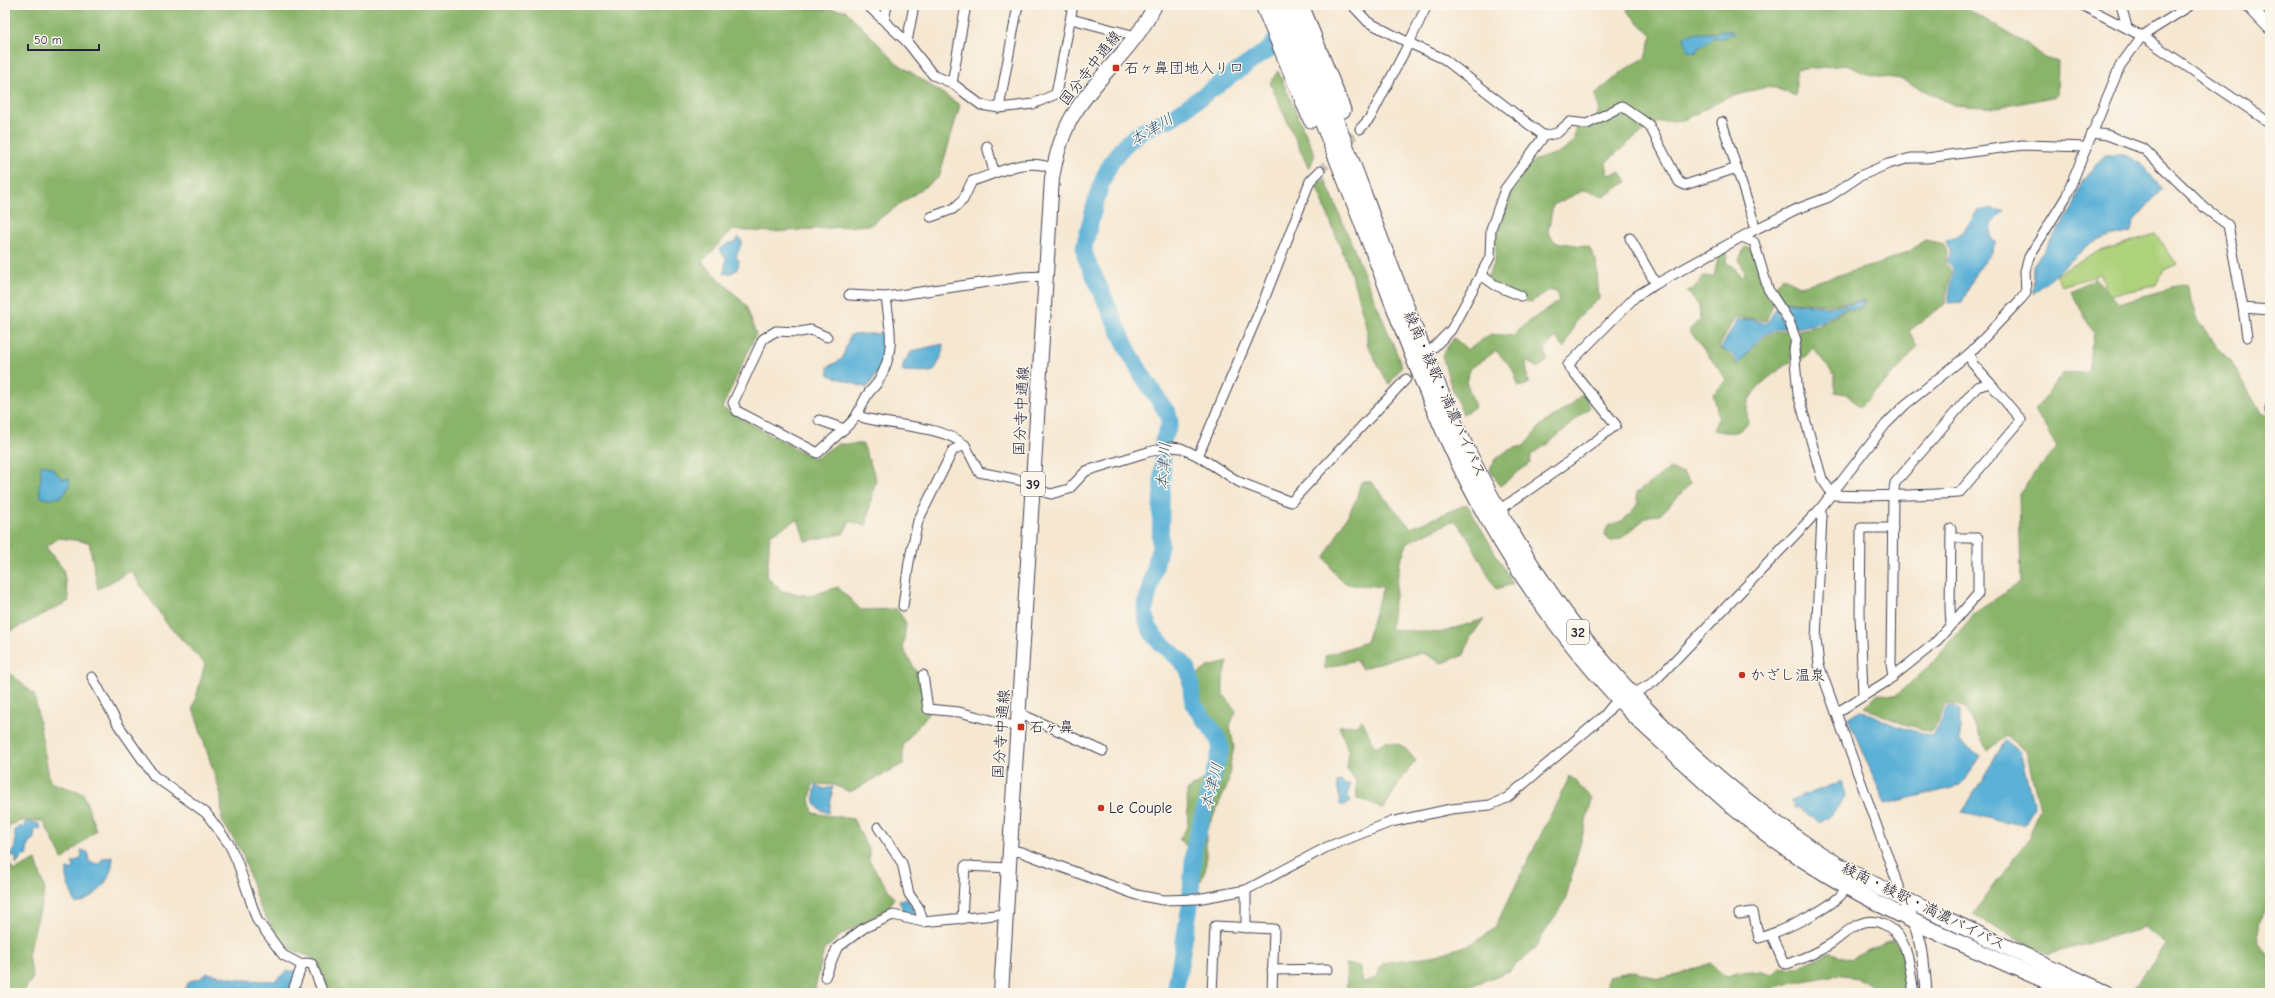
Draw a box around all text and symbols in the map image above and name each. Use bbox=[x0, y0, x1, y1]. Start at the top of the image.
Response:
scale bar bbox=[28, 26, 99, 52]
street label: 国分寺中通線 bbox=[1055, 27, 1125, 109]
text: 50 m bbox=[34, 33, 62, 47]
place label: 石ヶ鼻団地入り口 bbox=[1124, 59, 1244, 77]
marker: 石ヶ鼻団地入り口 bbox=[1111, 63, 1121, 73]
water label: 本津川 bbox=[1126, 110, 1177, 150]
street label: 綾南・綾歌・満濃バイパス bbox=[1400, 308, 1490, 480]
street label: 国分寺中通線 bbox=[1010, 366, 1032, 456]
water label: 本津川 bbox=[1153, 441, 1175, 491]
road number: 39 bbox=[1021, 472, 1045, 496]
road number: 32 bbox=[1567, 620, 1589, 644]
place label: かざし温泉 bbox=[1750, 666, 1825, 684]
marker: かざし温泉 bbox=[1737, 670, 1747, 680]
street label: 国分寺中通線 bbox=[989, 688, 1013, 780]
place label: 石ヶ鼻 bbox=[1029, 718, 1074, 736]
marker: 石ヶ鼻 bbox=[1016, 722, 1026, 732]
water label: 本津川 bbox=[1197, 761, 1227, 812]
place label: Le Couple bbox=[1109, 799, 1173, 817]
marker: Le Couple bbox=[1096, 803, 1106, 813]
street label: 綾南・綾歌・満濃バイパス bbox=[1839, 859, 2009, 953]

